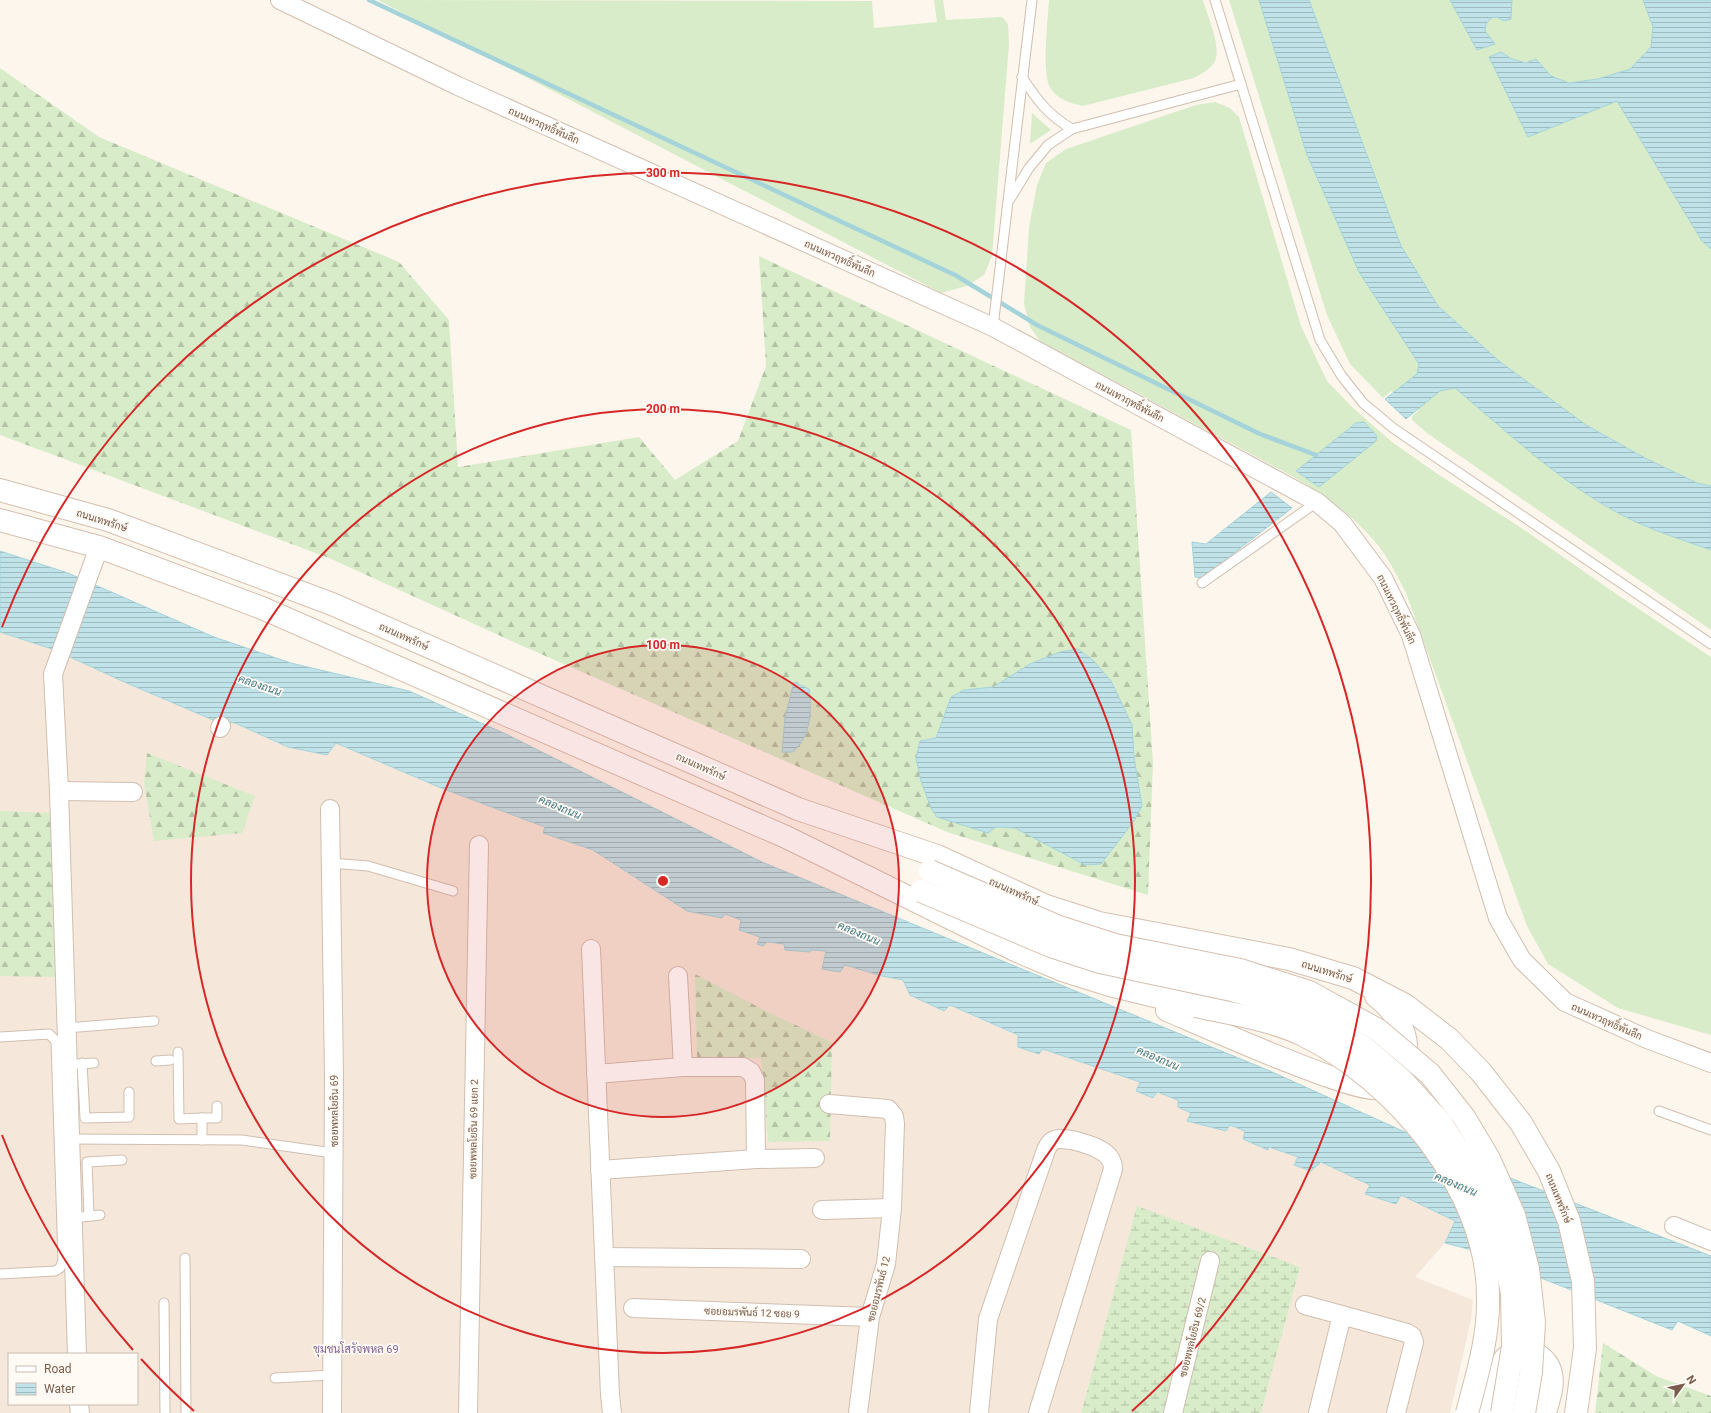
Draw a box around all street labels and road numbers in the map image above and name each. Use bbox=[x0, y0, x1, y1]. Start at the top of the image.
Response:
street label: ถนนเทวฤทธิ์พันลึก bbox=[506, 102, 583, 147]
street label: ถนนเทวฤทธิ์พันลึก bbox=[802, 235, 879, 280]
street label: ถนนเทวฤทธิ์พันลึก bbox=[1093, 376, 1168, 425]
street label: ถนนเทพรักษ์ bbox=[75, 505, 129, 534]
street label: ถนนเทวฤทธิ์พันลึก bbox=[1374, 571, 1421, 647]
street label: ถนนเทพรักษ์ bbox=[377, 619, 431, 652]
street label: ถนนเทพรักษ์ bbox=[674, 749, 728, 782]
street label: ถนนเทพรักษ์ bbox=[987, 874, 1041, 907]
street label: ถนนเทพรักษ์ bbox=[1300, 956, 1354, 985]
street label: ถนนเทวฤทธิ์พันลึก bbox=[1569, 998, 1646, 1043]
street label: ซอยพหลโยธิน 69 bbox=[328, 1075, 340, 1147]
street label: ซอยพหลโยธิน 69 แยก 2 bbox=[466, 1079, 480, 1179]
street label: ถนนเทพรักษ์ bbox=[1544, 1171, 1575, 1225]
street label: ซอยอมรพันธ์ 12 bbox=[863, 1254, 892, 1323]
street label: ซอยพหลโยธิน 69/2 bbox=[1176, 1295, 1208, 1378]
street label: ซอยอมรพันธ์ 12 ซอย 9 bbox=[704, 1303, 800, 1320]

